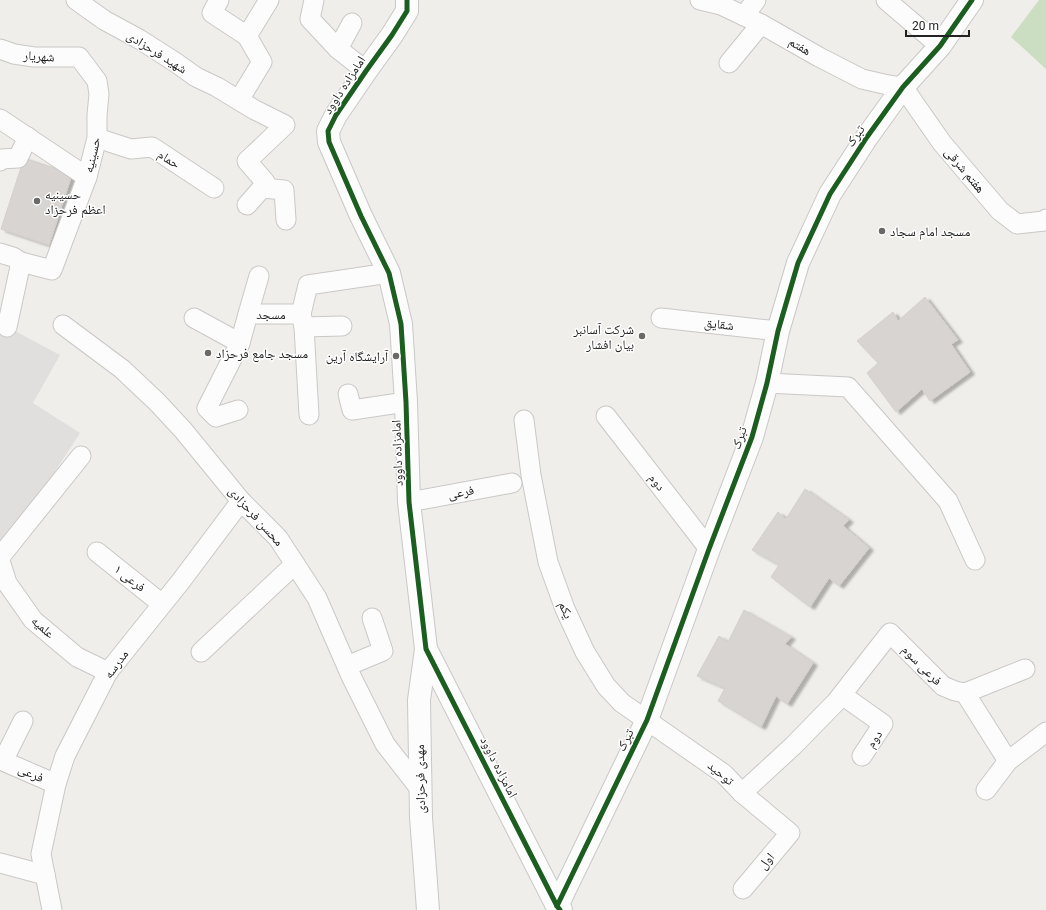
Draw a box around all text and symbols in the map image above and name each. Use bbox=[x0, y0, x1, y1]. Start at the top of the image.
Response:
scale bar bbox=[906, 12, 969, 38]
text: 20 m bbox=[912, 19, 939, 33]
street label: شهید فرحزادی bbox=[124, 28, 190, 77]
street label: هفتم bbox=[786, 34, 814, 59]
street label: شهریار bbox=[22, 47, 55, 66]
street label: امامزاده داوود bbox=[320, 53, 369, 118]
street label: تبرک bbox=[842, 122, 869, 150]
street label: حسینیه bbox=[81, 136, 104, 174]
street label: هفتم شرقی bbox=[941, 144, 988, 196]
street label: حمام bbox=[155, 146, 183, 172]
place label: حسینیه اعظم فرحزاد bbox=[45, 187, 106, 218]
marker: حسینیه اعظم فرحزاد bbox=[32, 196, 42, 206]
place label: مسجد امام سجاد bbox=[890, 224, 970, 240]
marker: مسجد امام سجاد bbox=[877, 226, 887, 236]
street label: مسجد bbox=[256, 307, 286, 322]
street label: شقایق bbox=[703, 315, 735, 334]
place label: شرکت آسانبر بیان افشار bbox=[572, 322, 634, 353]
marker: شرکت آسانبر بیان افشار bbox=[637, 331, 647, 341]
place label: مسجد جامع فرحزاد bbox=[216, 346, 308, 363]
marker: مسجد جامع فرحزاد bbox=[203, 348, 213, 358]
place label: آرایشگاه آرین bbox=[326, 349, 389, 365]
marker: آرایشگاه آرین bbox=[391, 351, 401, 361]
street label: امامزاده داوود bbox=[388, 419, 407, 487]
street label: تبرک bbox=[728, 425, 751, 452]
street label: دوم bbox=[645, 470, 668, 494]
street label: فرعی bbox=[447, 482, 475, 503]
street label: محسن فرحزادی bbox=[225, 483, 287, 550]
street label: فرعی ۱ bbox=[111, 561, 149, 596]
street label: یکم bbox=[555, 599, 576, 621]
street label: علمیه bbox=[28, 613, 58, 642]
street label: فرعی سوم bbox=[898, 642, 945, 689]
street label: مدرسه bbox=[101, 647, 132, 682]
street label: تبرک bbox=[613, 726, 638, 754]
street label: دوم bbox=[863, 727, 886, 751]
street label: امامزاده داوود bbox=[476, 734, 521, 800]
street label: مهدی فرحزادی bbox=[412, 744, 429, 814]
street label: توحید bbox=[704, 758, 737, 789]
street label: فرعی bbox=[16, 761, 46, 786]
street label: اول bbox=[755, 850, 778, 873]

